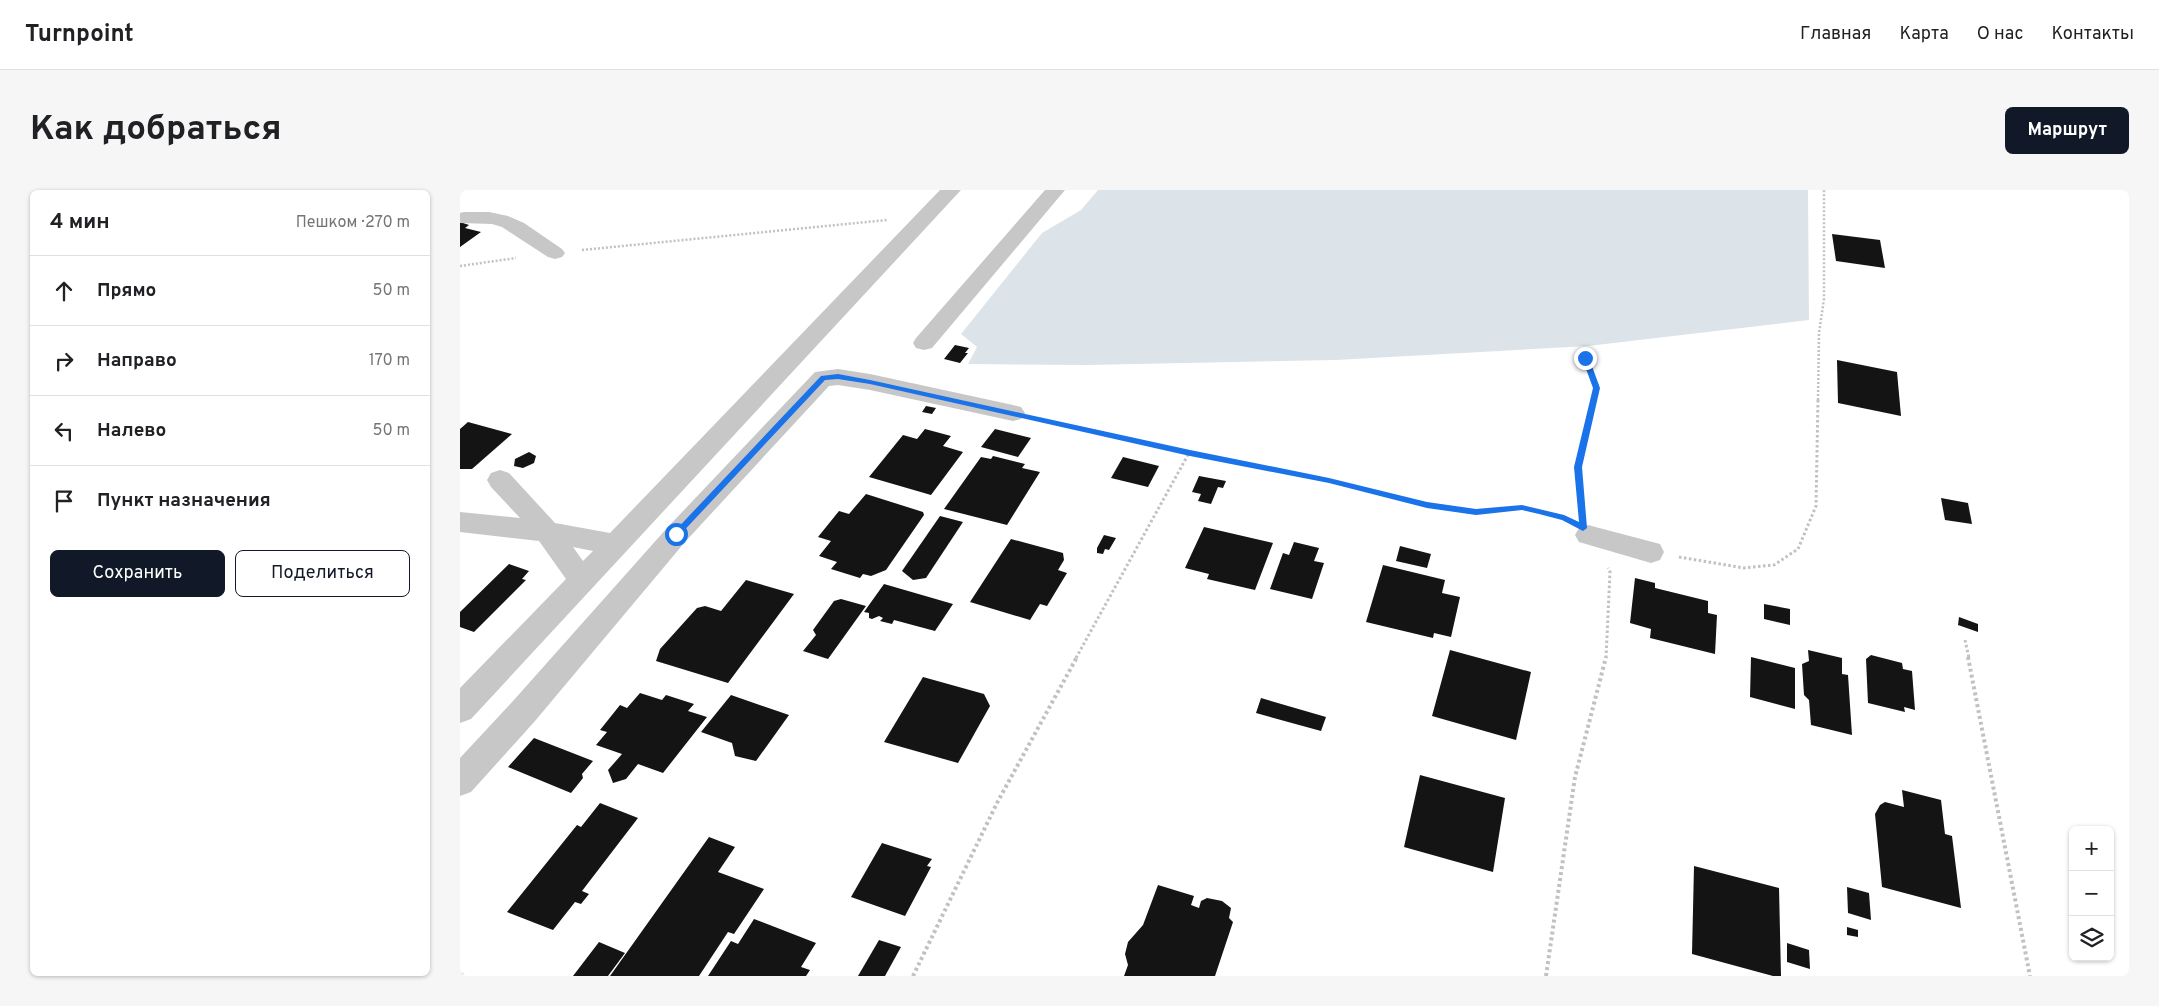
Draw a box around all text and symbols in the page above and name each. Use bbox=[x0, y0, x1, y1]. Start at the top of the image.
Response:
text: Turnpoint bbox=[25, 20, 134, 50]
text: Главная bbox=[1800, 23, 1871, 46]
text: Карта bbox=[1899, 23, 1949, 46]
text: О нас bbox=[1977, 23, 2023, 46]
text: Контакты bbox=[2051, 23, 2134, 46]
button: Маршрут bbox=[2005, 107, 2129, 154]
text: Как добраться bbox=[30, 108, 282, 152]
text: 4 мин bbox=[50, 209, 110, 236]
text: Пешком · 270 m bbox=[296, 213, 410, 233]
icon: ahead bbox=[50, 277, 78, 305]
text: Прямо bbox=[97, 279, 156, 303]
text: 50 m bbox=[373, 281, 410, 301]
icon: right bbox=[50, 347, 78, 375]
route end bbox=[1574, 347, 1597, 370]
text: Направо bbox=[97, 349, 177, 373]
text: 170 m bbox=[369, 351, 410, 371]
icon: left bbox=[50, 417, 78, 445]
text: Налево bbox=[97, 419, 166, 443]
text: 50 m bbox=[373, 421, 410, 441]
icon: arrive bbox=[50, 487, 78, 515]
text: Пункт назначения bbox=[97, 489, 271, 513]
route start bbox=[665, 523, 688, 546]
button: Сохранить bbox=[50, 550, 225, 597]
button: Поделиться bbox=[235, 550, 410, 597]
map controls bbox=[2069, 826, 2114, 961]
button: + bbox=[2069, 826, 2114, 871]
button: − bbox=[2069, 871, 2114, 916]
button: layers bbox=[2069, 916, 2114, 961]

